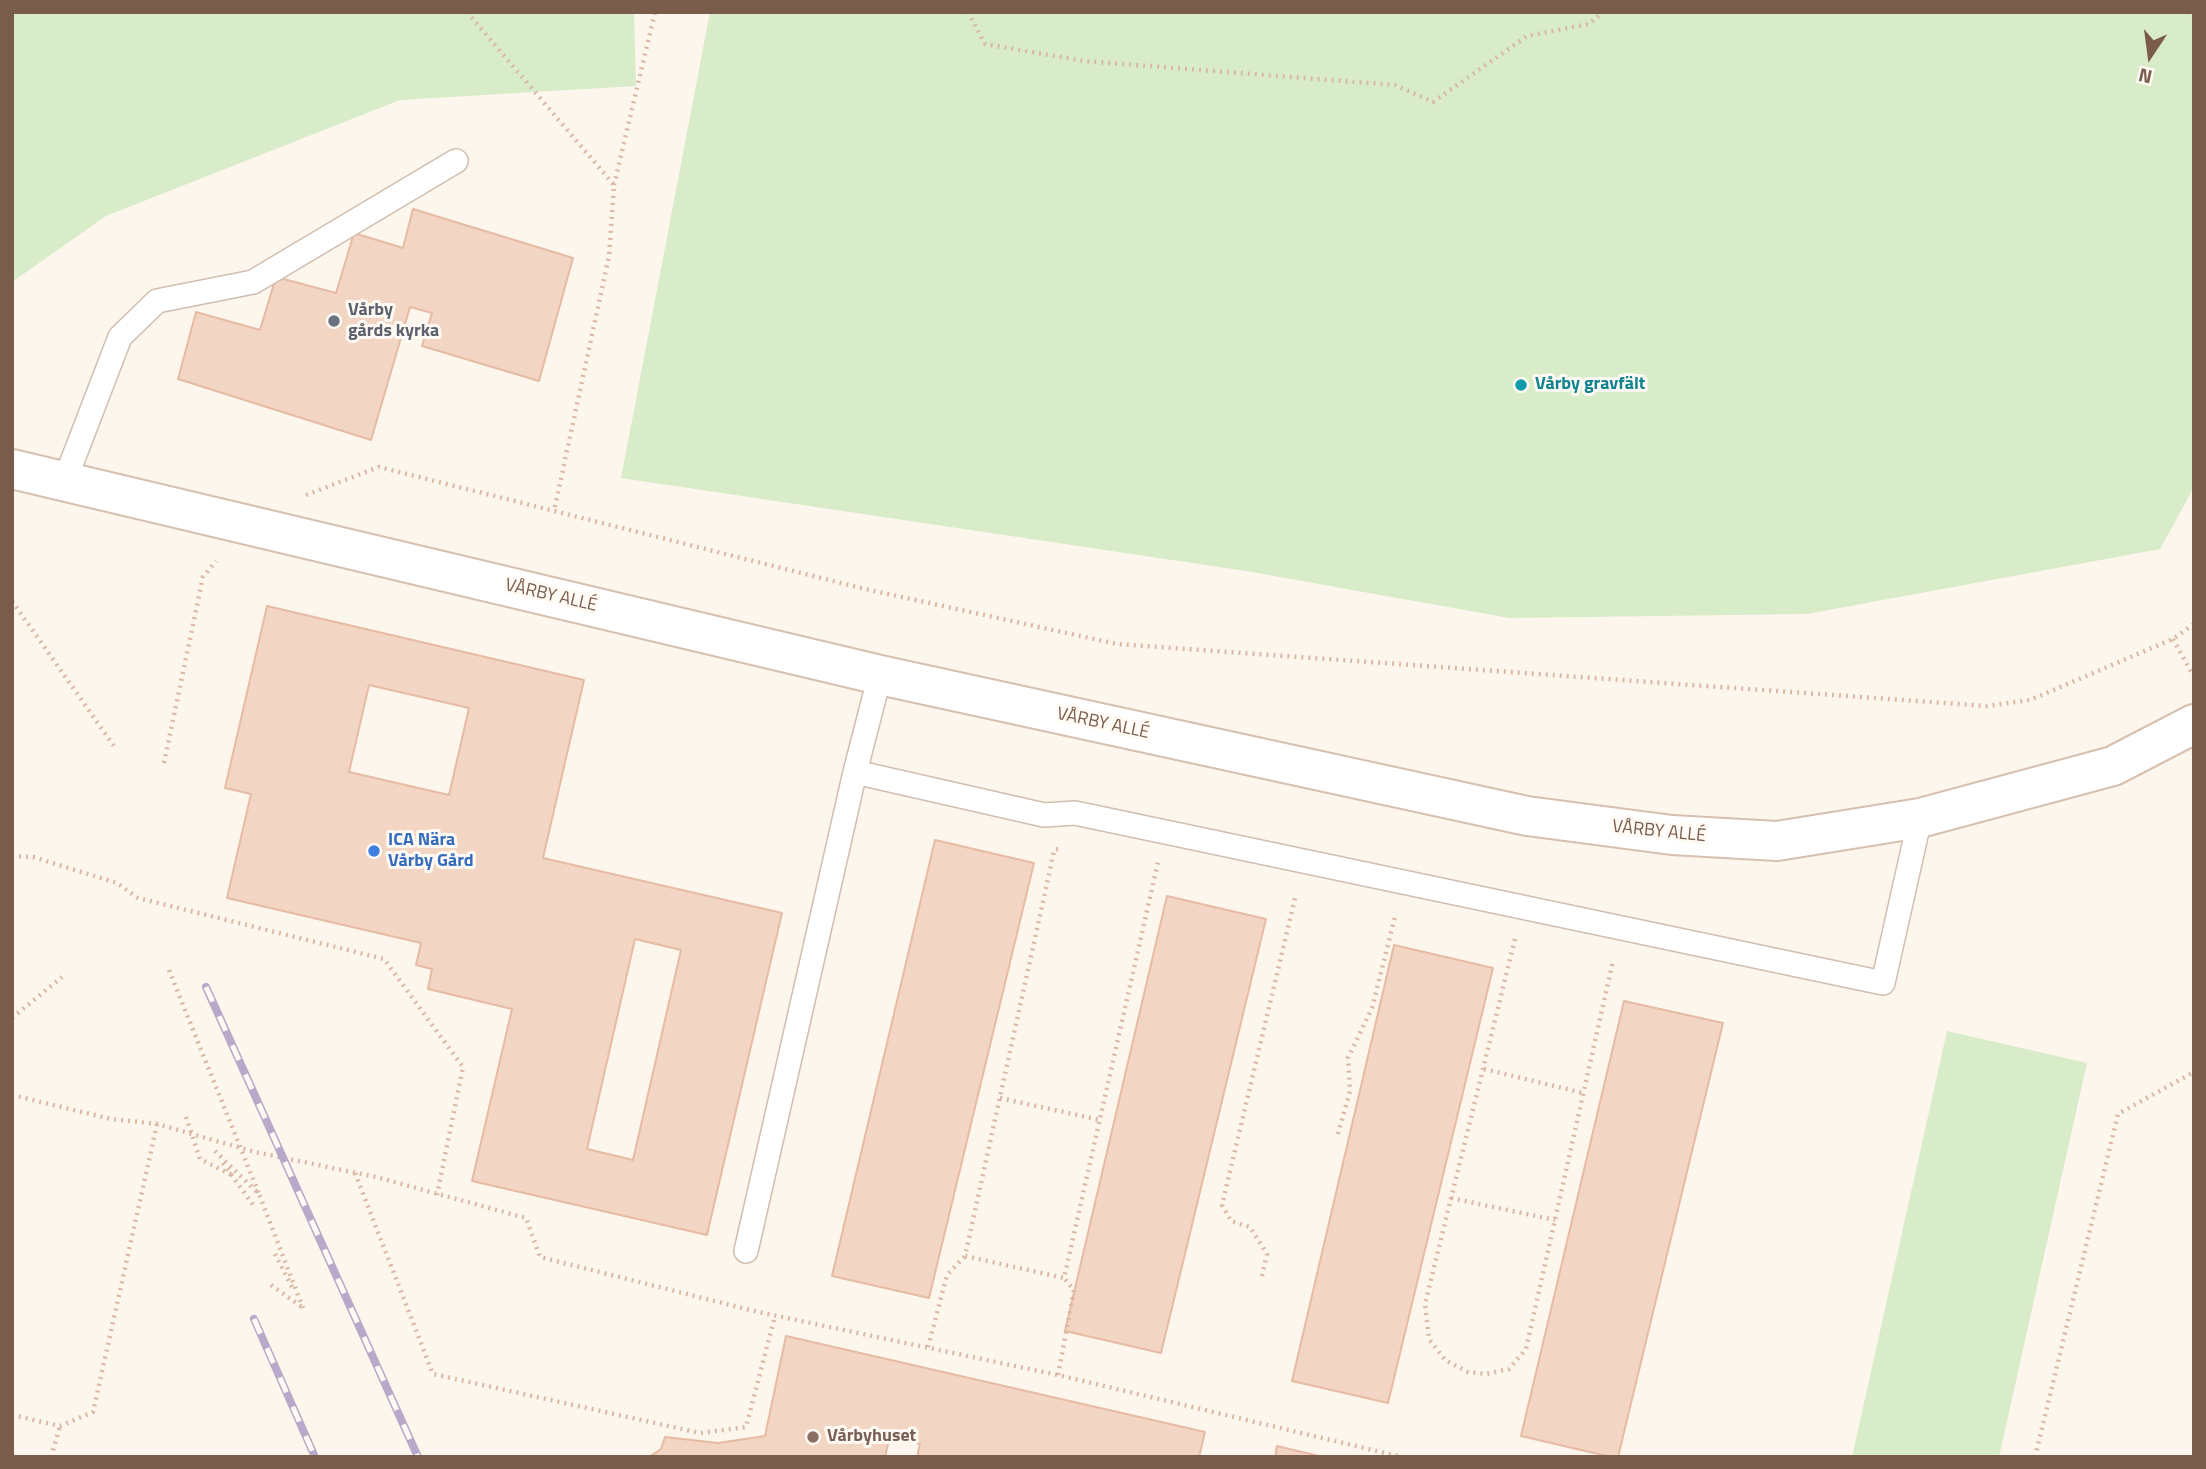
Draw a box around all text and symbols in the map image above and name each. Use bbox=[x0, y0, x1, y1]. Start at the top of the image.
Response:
north arrow bbox=[2115, 21, 2185, 91]
text: N bbox=[2135, 61, 2155, 93]
place label: Vårby gårds kyrka bbox=[348, 300, 439, 342]
marker: Vårby gårds kyrka bbox=[326, 313, 342, 329]
place label: Vårby gravfält bbox=[1535, 374, 1645, 396]
marker: Vårby gravfält bbox=[1513, 377, 1529, 393]
street label: VÅRBY ALLÉ bbox=[503, 575, 599, 617]
street label: VÅRBY ALLÉ bbox=[1055, 704, 1151, 744]
street label: VÅRBY ALLÉ bbox=[1611, 816, 1707, 848]
place label: ICA Nära Vårby Gård bbox=[388, 830, 474, 872]
marker: ICA Nära Vårby Gård bbox=[366, 843, 382, 859]
place label: Vårbyhuset bbox=[827, 1426, 916, 1448]
marker: Vårbyhuset bbox=[805, 1429, 821, 1445]

